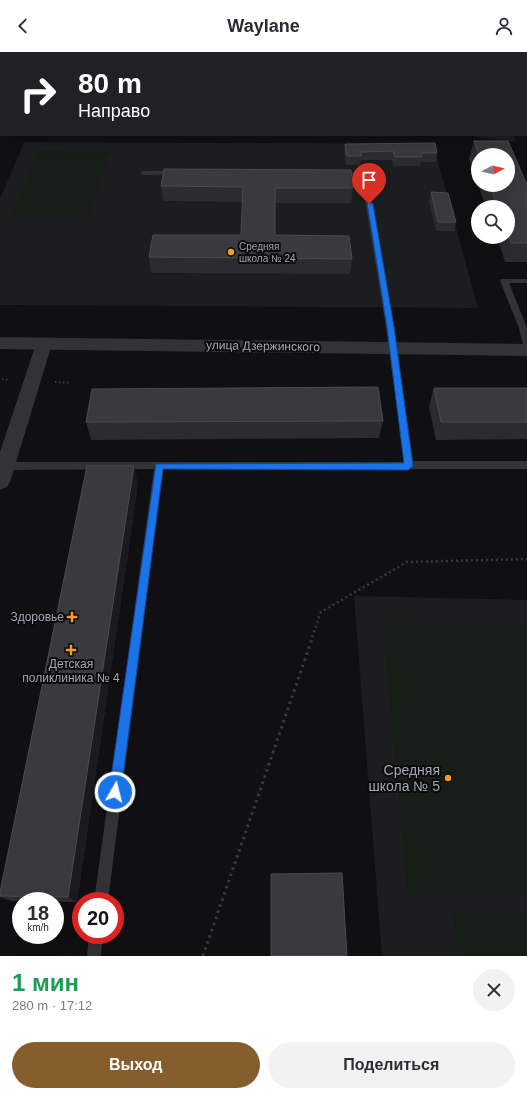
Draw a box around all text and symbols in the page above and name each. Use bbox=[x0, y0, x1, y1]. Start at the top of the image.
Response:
icon: back bbox=[12, 15, 34, 37]
icon: person bbox=[493, 15, 515, 37]
text: Waylane bbox=[227, 16, 300, 36]
icon: right bbox=[12, 68, 64, 120]
text: 80 m bbox=[78, 68, 142, 99]
text: Направо bbox=[78, 101, 150, 121]
north arrow bbox=[471, 148, 515, 192]
map controls bbox=[471, 148, 515, 244]
pin bbox=[352, 163, 386, 204]
icon: arrive bbox=[358, 169, 380, 191]
button: search bbox=[471, 200, 515, 244]
place label: Средняя школа № 24 bbox=[239, 241, 296, 264]
marker: Средняя школа № 24 bbox=[226, 247, 236, 257]
street label: улица Дзержинского bbox=[206, 338, 320, 354]
place label: Здоровье bbox=[10, 610, 64, 624]
marker: Здоровье bbox=[67, 612, 77, 622]
marker: Детская поликлиника № 4 bbox=[65, 644, 77, 656]
place label: Детская поликлиника № 4 bbox=[22, 657, 120, 685]
place label: Средняя школа № 5 bbox=[368, 762, 440, 794]
position arrow bbox=[94, 771, 136, 813]
marker: Средняя школа № 5 bbox=[443, 773, 453, 783]
speed limit sign: 20 bbox=[72, 892, 124, 944]
text: 18 bbox=[27, 902, 49, 924]
text: km/h bbox=[27, 922, 49, 933]
text: 1 мин bbox=[12, 969, 79, 996]
button: close bbox=[473, 969, 515, 1011]
text: 280 m · 17:12 bbox=[12, 998, 92, 1013]
button: Выход bbox=[12, 1042, 260, 1088]
button: Поделиться bbox=[268, 1042, 515, 1088]

